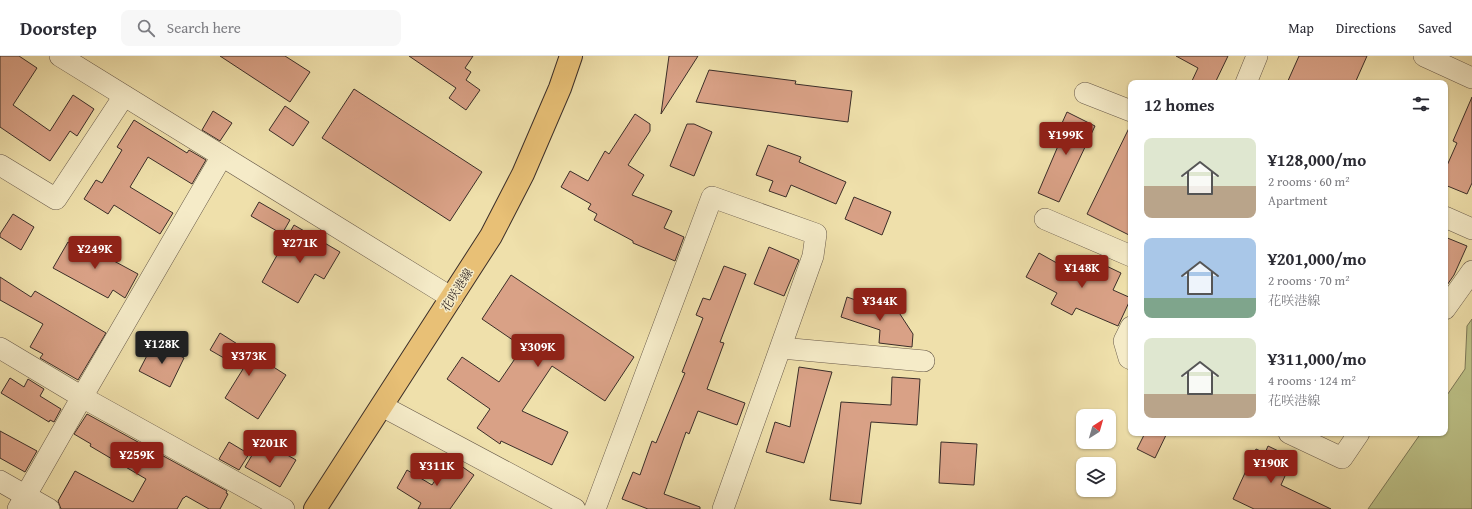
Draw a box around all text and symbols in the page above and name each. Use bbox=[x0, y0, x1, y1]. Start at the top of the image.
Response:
search box bbox=[121, 10, 401, 46]
text: Doorstep bbox=[20, 14, 97, 42]
icon: search bbox=[135, 17, 157, 39]
text: Search here bbox=[167, 17, 241, 38]
text: Map bbox=[1288, 18, 1314, 38]
text: Directions bbox=[1336, 18, 1396, 38]
text: Saved bbox=[1418, 18, 1452, 38]
text: 12 homes bbox=[1144, 92, 1215, 117]
icon: filters bbox=[1410, 93, 1432, 115]
pin: ¥199K bbox=[1038, 122, 1094, 156]
text: ¥199K bbox=[1048, 125, 1084, 144]
text: ¥128,000/mo bbox=[1268, 147, 1366, 172]
icon: home bbox=[1176, 154, 1224, 202]
text: 2 rooms · 60 m² bbox=[1268, 172, 1350, 191]
text: Apartment bbox=[1268, 191, 1328, 210]
pin: ¥271K bbox=[272, 230, 328, 264]
text: ¥271K bbox=[282, 233, 318, 252]
pin: ¥249K bbox=[67, 236, 123, 270]
text: ¥249K bbox=[77, 239, 113, 258]
text: ¥201,000/mo bbox=[1268, 246, 1366, 271]
icon: home bbox=[1176, 254, 1224, 302]
pin: ¥148K bbox=[1054, 255, 1110, 289]
text: ¥148K bbox=[1064, 258, 1100, 277]
street label: 花咲港線 bbox=[437, 265, 477, 315]
text: 2 rooms · 70 m² bbox=[1268, 271, 1350, 290]
pin: ¥344K bbox=[852, 288, 908, 322]
text: ¥344K bbox=[862, 291, 898, 310]
text: 花咲港線 bbox=[1268, 291, 1320, 310]
pin: ¥128K bbox=[134, 331, 190, 365]
text: ¥128K bbox=[144, 334, 180, 353]
pin: ¥309K bbox=[510, 334, 566, 368]
text: ¥309K bbox=[520, 337, 556, 356]
pin: ¥373K bbox=[221, 343, 277, 377]
text: ¥373K bbox=[231, 346, 267, 365]
text: ¥311,000/mo bbox=[1268, 346, 1366, 371]
icon: home bbox=[1176, 354, 1224, 402]
text: 4 rooms · 124 m² bbox=[1268, 371, 1356, 390]
text: 花咲港線 bbox=[1268, 391, 1320, 410]
north arrow bbox=[1076, 409, 1116, 449]
map controls bbox=[1076, 409, 1116, 497]
pin: ¥201K bbox=[242, 430, 298, 464]
text: ¥201K bbox=[252, 433, 288, 452]
pin: ¥259K bbox=[109, 442, 165, 476]
text: ¥259K bbox=[119, 445, 155, 464]
pin: ¥190K bbox=[1243, 450, 1299, 484]
pin: ¥311K bbox=[409, 453, 465, 487]
text: ¥190K bbox=[1253, 453, 1289, 472]
text: ¥311K bbox=[419, 456, 455, 475]
button: layers bbox=[1076, 457, 1116, 497]

